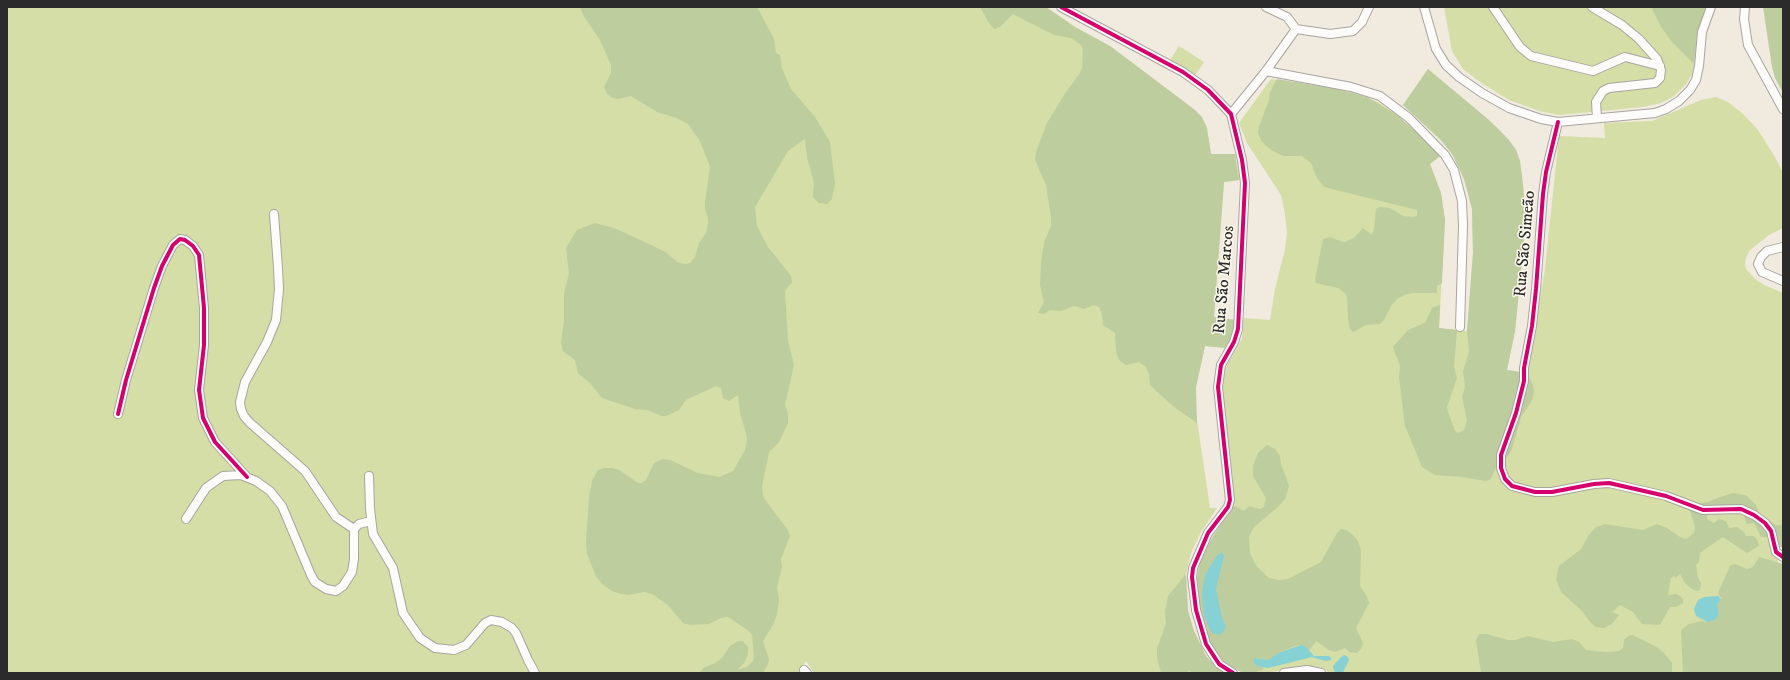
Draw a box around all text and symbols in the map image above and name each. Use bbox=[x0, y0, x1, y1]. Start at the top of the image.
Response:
street label: Rua São Simeão bbox=[1511, 190, 1541, 298]
street label: Rua São Marcos bbox=[1210, 225, 1240, 335]

